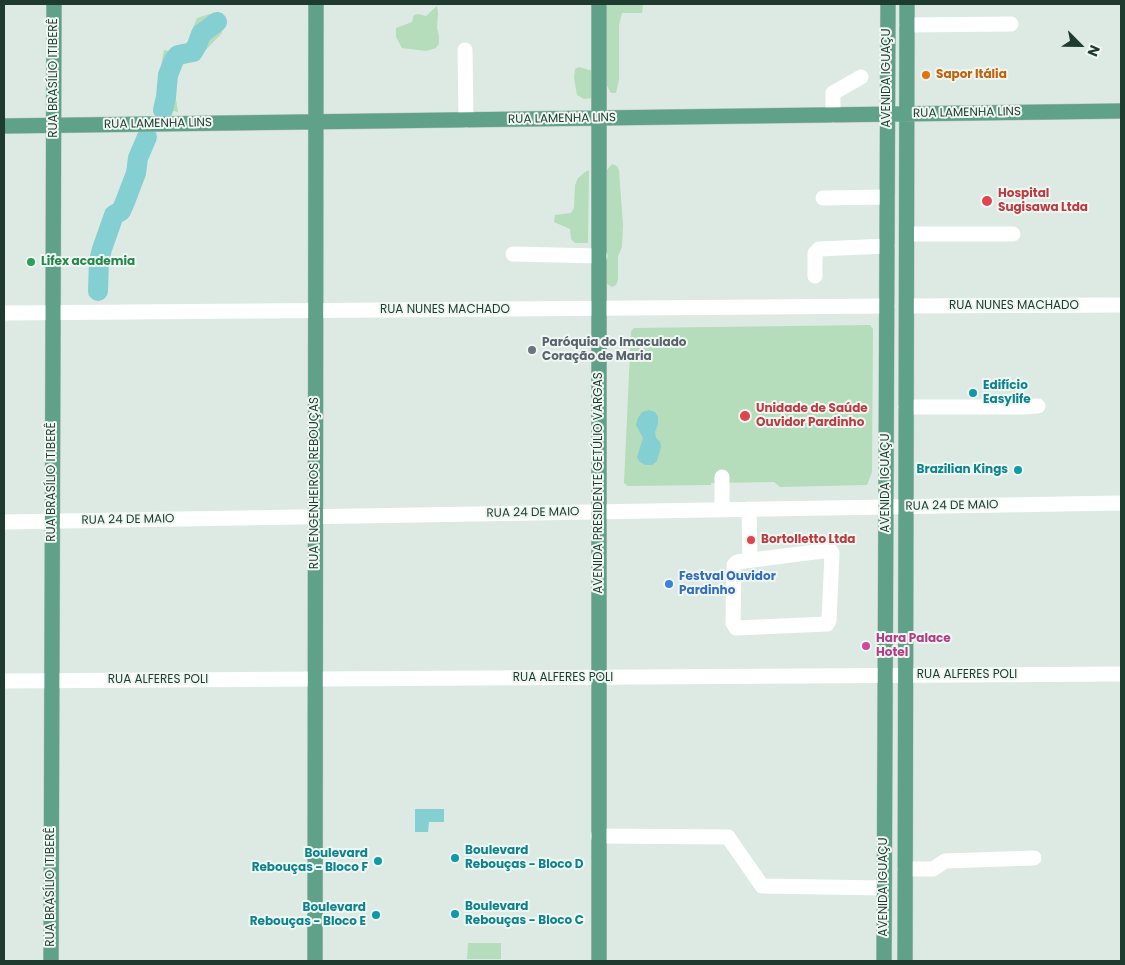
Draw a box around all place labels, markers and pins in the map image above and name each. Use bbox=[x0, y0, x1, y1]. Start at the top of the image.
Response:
place label: Sapor Itália bbox=[936, 68, 1007, 82]
marker: Sapor Itália bbox=[920, 69, 932, 81]
place label: Hospital Sugisawa Ltda bbox=[998, 187, 1088, 215]
marker: Hospital Sugisawa Ltda bbox=[980, 194, 994, 208]
place label: Lifex academia bbox=[41, 255, 135, 269]
marker: Lifex academia bbox=[25, 256, 37, 268]
place label: Paróquia do Imaculado Coração de Maria bbox=[542, 336, 686, 364]
marker: Paróquia do Imaculado Coração de Maria bbox=[526, 344, 538, 356]
place label: Edifício Easylife bbox=[983, 379, 1031, 407]
marker: Edifício Easylife bbox=[967, 387, 979, 399]
place label: Unidade de Saúde Ouvidor Pardinho bbox=[756, 402, 868, 430]
marker: Unidade de Saúde Ouvidor Pardinho bbox=[738, 409, 752, 423]
place label: Brazilian Kings bbox=[917, 463, 1008, 477]
marker: Brazilian Kings bbox=[1012, 464, 1024, 476]
place label: Bortolletto Ltda bbox=[761, 533, 855, 547]
marker: Bortolletto Ltda bbox=[745, 534, 757, 546]
place label: Festval Ouvidor Pardinho bbox=[679, 570, 776, 598]
marker: Festval Ouvidor Pardinho bbox=[663, 578, 675, 590]
place label: Hara Palace Hotel bbox=[876, 632, 951, 660]
marker: Hara Palace Hotel bbox=[860, 640, 872, 652]
place label: Boulevard Rebouças - Bloco D bbox=[465, 844, 584, 872]
place label: Boulevard Rebouças - Bloco F bbox=[252, 847, 368, 875]
marker: Boulevard Rebouças - Bloco D bbox=[449, 852, 461, 864]
marker: Boulevard Rebouças - Bloco F bbox=[372, 855, 384, 867]
place label: Boulevard Rebouças - Bloco C bbox=[465, 900, 584, 928]
place label: Boulevard Rebouças - Bloco E bbox=[250, 901, 366, 929]
marker: Boulevard Rebouças - Bloco C bbox=[449, 908, 461, 920]
marker: Boulevard Rebouças - Bloco E bbox=[370, 909, 382, 921]

